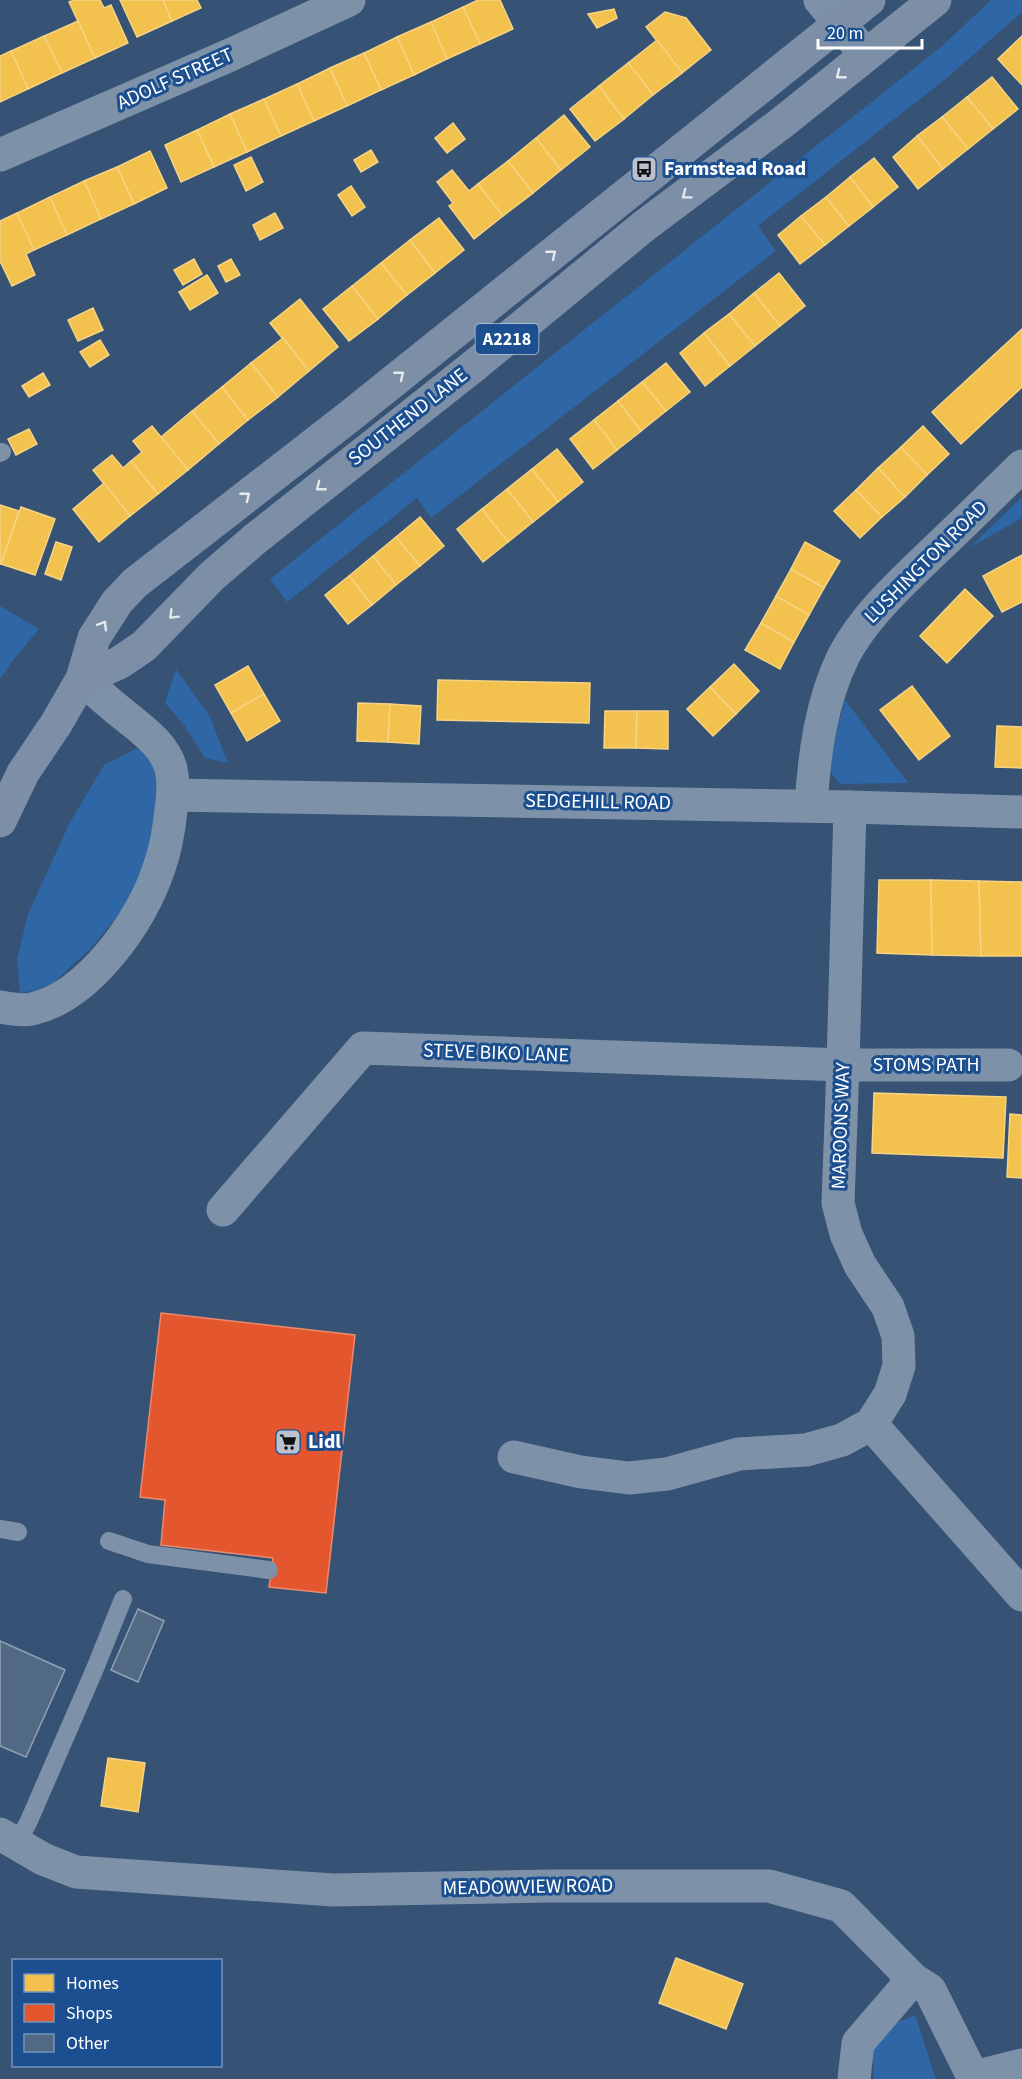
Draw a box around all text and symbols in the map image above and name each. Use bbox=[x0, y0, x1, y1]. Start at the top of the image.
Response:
scale bar bbox=[818, 12, 922, 50]
text: 20 m bbox=[827, 21, 863, 46]
street label: ADOLF STREET bbox=[113, 41, 238, 117]
one-way arrow bbox=[836, 68, 847, 79]
bus stop icon: Farmstead Road bbox=[629, 154, 659, 184]
place label: Farmstead Road bbox=[664, 155, 806, 183]
one-way arrow bbox=[681, 188, 692, 199]
one-way arrow bbox=[545, 250, 556, 261]
road number: A2218 bbox=[476, 324, 538, 354]
street label: SOUTHEND LANE bbox=[342, 361, 474, 473]
one-way arrow bbox=[393, 372, 404, 383]
one-way arrow bbox=[316, 479, 327, 490]
one-way arrow bbox=[240, 492, 251, 503]
street label: LUSHINGTON ROAD bbox=[858, 494, 994, 630]
one-way arrow bbox=[170, 607, 181, 618]
one-way arrow bbox=[95, 621, 107, 631]
street label: SEDGEHILL ROAD bbox=[525, 787, 671, 817]
street label: STEVE BIKO LANE bbox=[423, 1036, 569, 1070]
street label: STOMS PATH bbox=[873, 1051, 979, 1079]
street label: MAROONS WAY bbox=[825, 1062, 857, 1190]
supermarket icon: Lidl bbox=[273, 1427, 303, 1457]
place label: Lidl bbox=[308, 1428, 341, 1456]
street label: MEADOWVIEW ROAD bbox=[442, 1872, 614, 1902]
legend bbox=[12, 1959, 222, 2067]
text: Homes bbox=[66, 1971, 119, 1996]
text: Shops bbox=[66, 2001, 113, 2026]
text: Other bbox=[66, 2031, 110, 2056]

